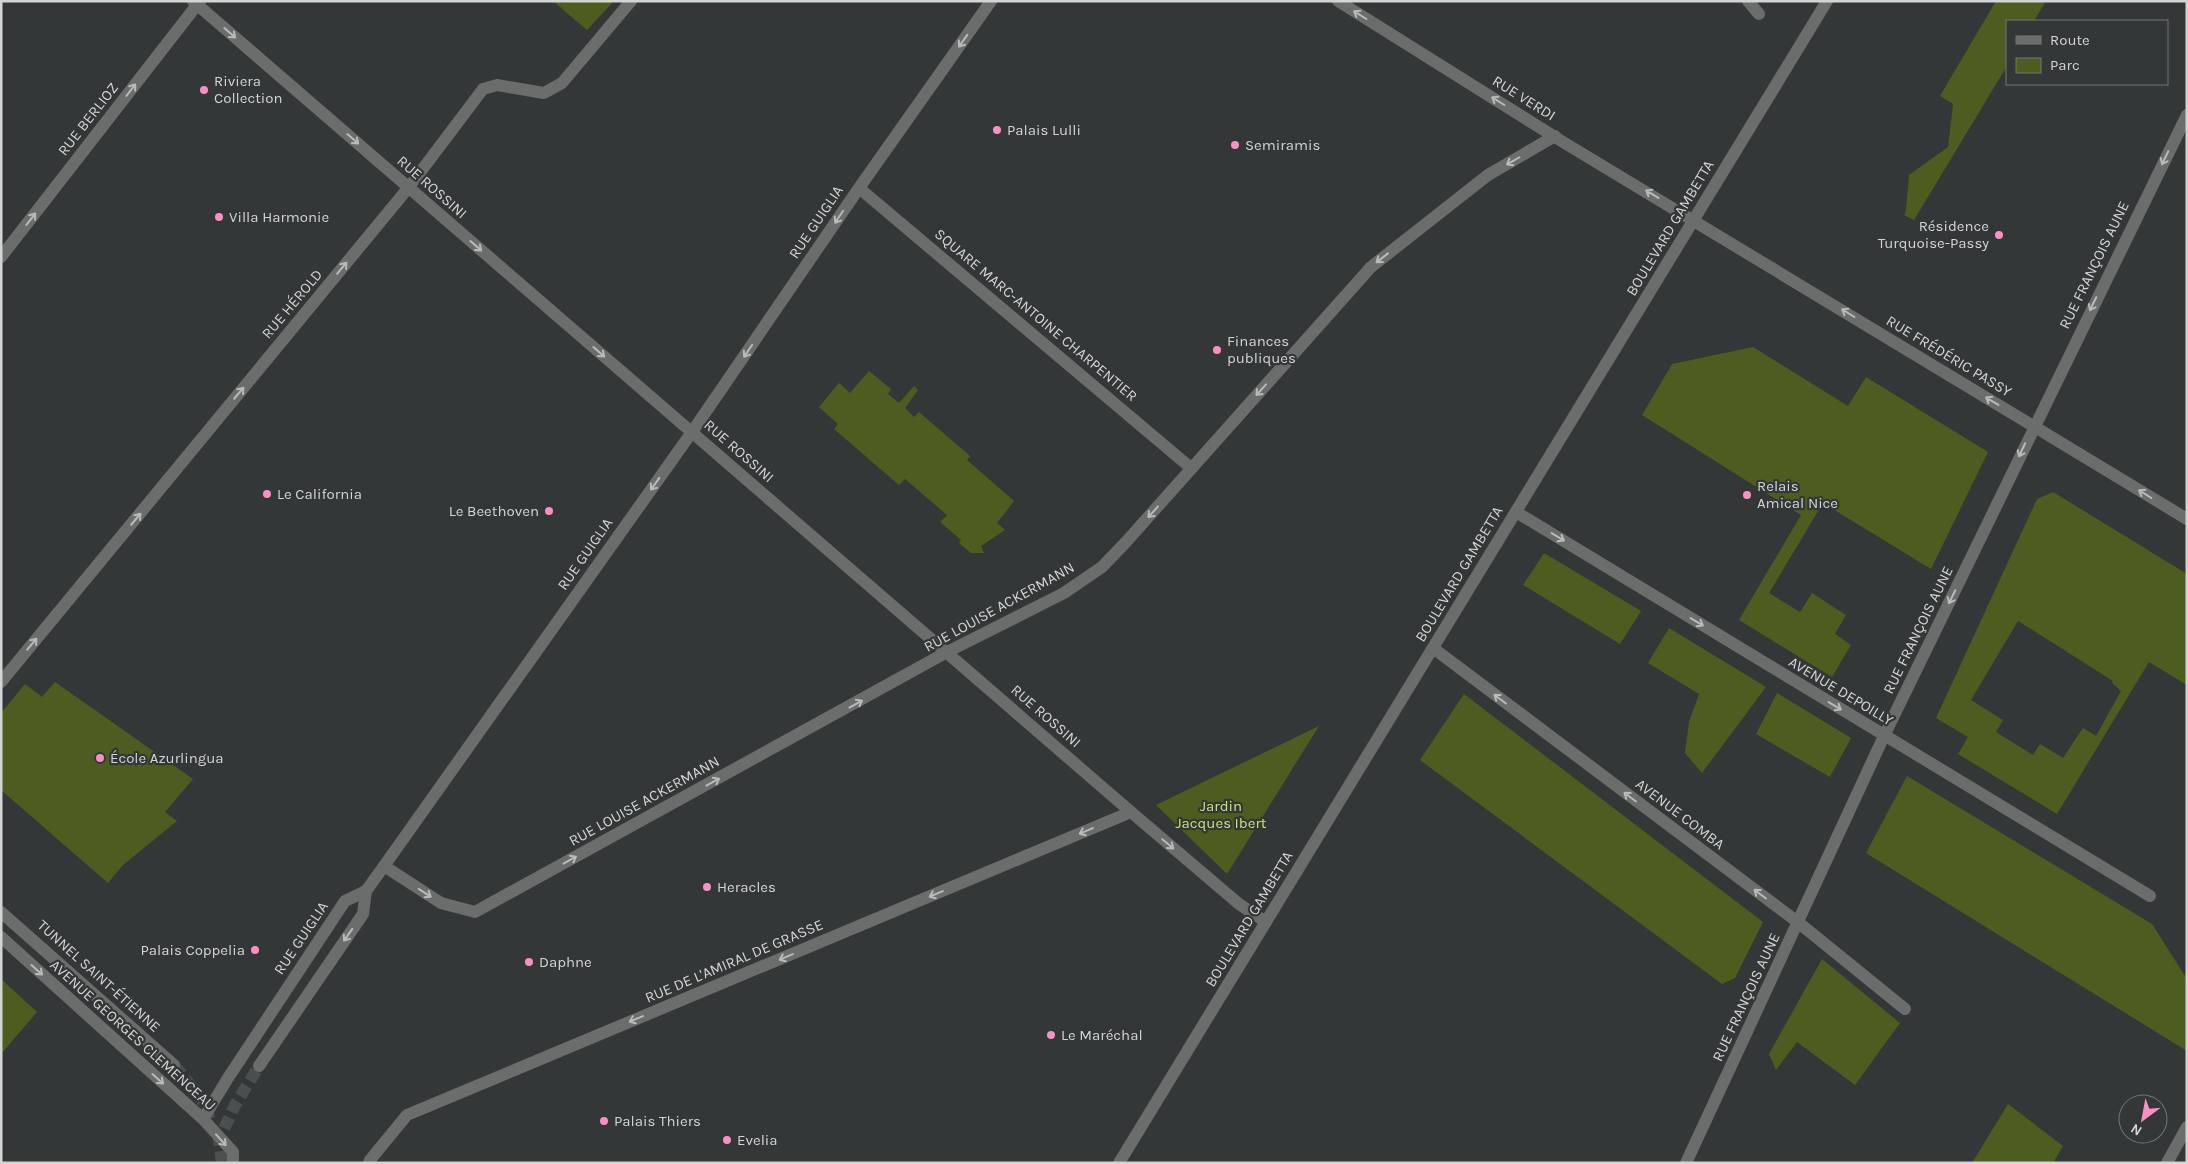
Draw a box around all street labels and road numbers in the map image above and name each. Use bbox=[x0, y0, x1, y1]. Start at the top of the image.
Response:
street label: RUE VERDI bbox=[1489, 72, 1559, 124]
street label: RUE BERLIOZ bbox=[54, 79, 122, 159]
street label: RUE ROSSINI bbox=[393, 152, 471, 222]
street label: BOULEVARD GAMBETTA bbox=[1622, 157, 1718, 299]
street label: RUE GUIGLIA bbox=[785, 182, 847, 262]
street label: RUE FRANÇOIS AUNE bbox=[2055, 198, 2133, 332]
street label: SQUARE MARC-ANTOINE CHARPENTIER bbox=[931, 225, 1141, 405]
street label: RUE HÉROLD bbox=[258, 266, 326, 342]
street label: RUE FRÉDÉRIC PASSY bbox=[1883, 311, 2016, 401]
street label: RUE ROSSINI bbox=[700, 416, 778, 486]
street label: BOULEVARD GAMBETTA bbox=[1411, 503, 1507, 645]
street label: RUE GUIGLIA bbox=[554, 514, 617, 594]
street label: RUE LOUISE ACKERMANN bbox=[921, 558, 1077, 656]
street label: RUE FRANÇOIS AUNE bbox=[1879, 563, 1957, 697]
street label: AVENUE DEPOILLY bbox=[1785, 653, 1897, 730]
street label: RUE ROSSINI bbox=[1007, 681, 1085, 751]
street label: RUE LOUISE ACKERMANN bbox=[566, 752, 722, 850]
street label: AVENUE COMBA bbox=[1632, 775, 1728, 854]
street label: BOULEVARD GAMBETTA bbox=[1201, 848, 1297, 990]
street label: RUE GUIGLIA bbox=[270, 898, 332, 978]
street label: RUE DE L'AMIRAL DE GRASSE bbox=[642, 915, 826, 1007]
street label: TUNNEL SAINT-ÉTIENNE bbox=[34, 916, 164, 1036]
street label: RUE FRANÇOIS AUNE bbox=[1708, 930, 1784, 1064]
street label: AVENUE GEORGES CLEMENCEAU bbox=[46, 956, 220, 1114]

